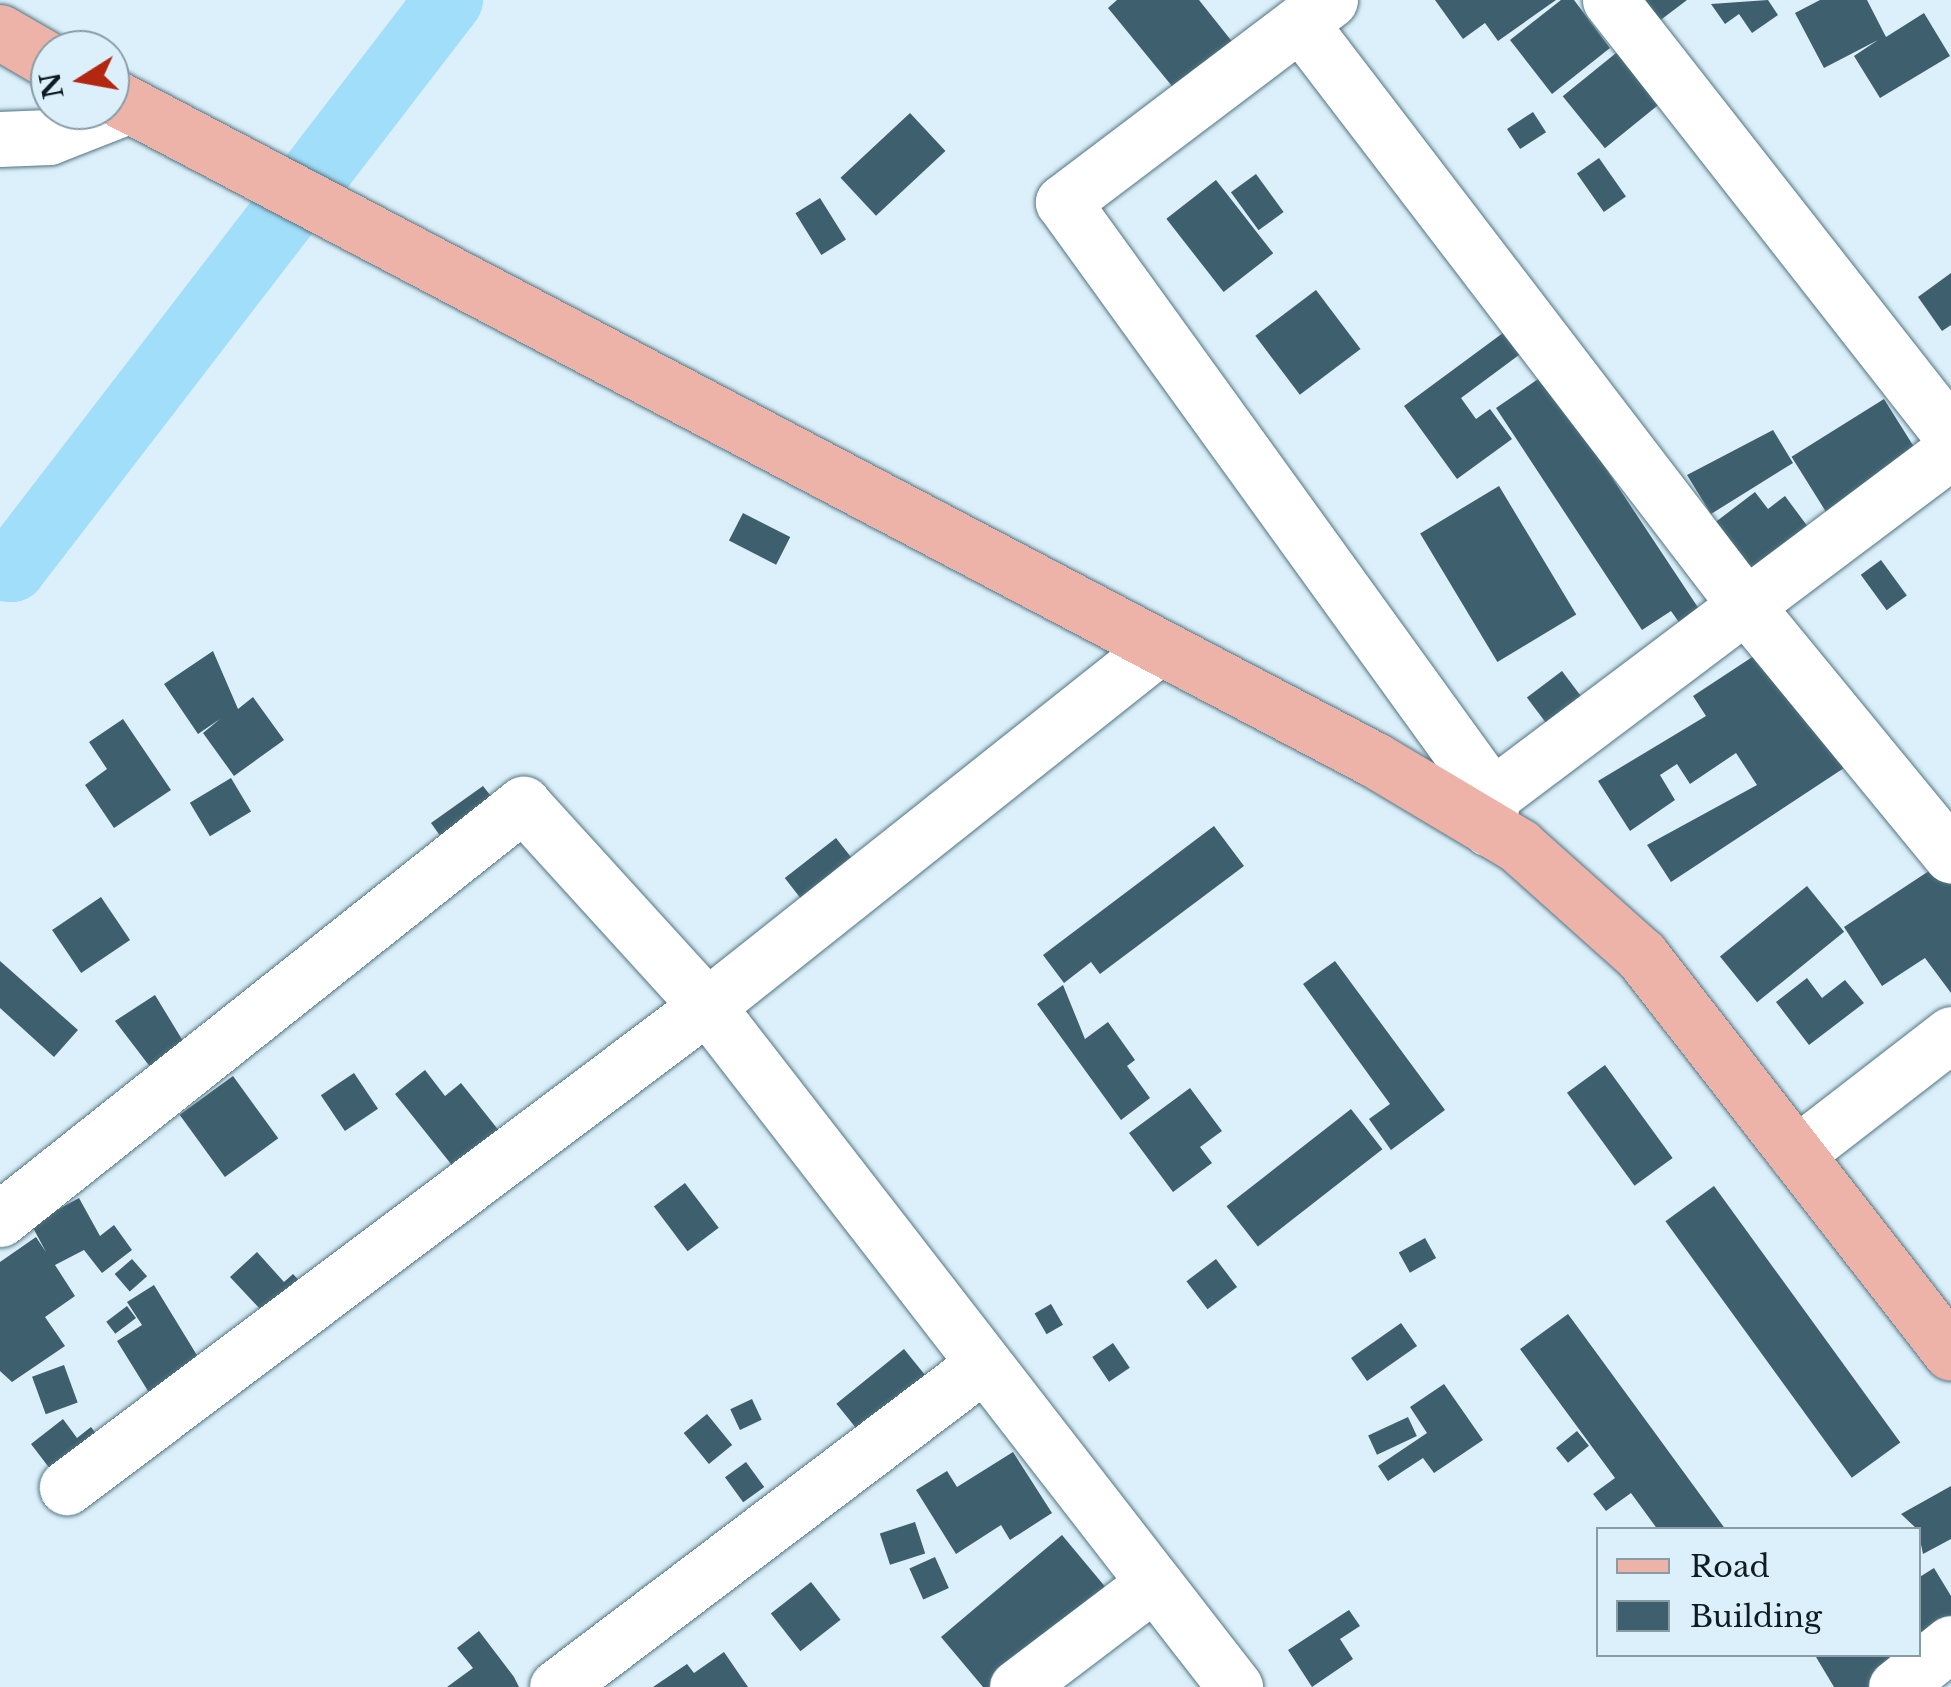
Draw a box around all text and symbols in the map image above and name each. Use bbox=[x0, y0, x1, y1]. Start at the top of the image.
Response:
north arrow bbox=[30, 30, 130, 130]
text: N bbox=[32, 69, 72, 102]
legend bbox=[1596, 1527, 1921, 1657]
text: Road bbox=[1690, 1548, 1770, 1585]
text: Building bbox=[1690, 1598, 1822, 1635]

